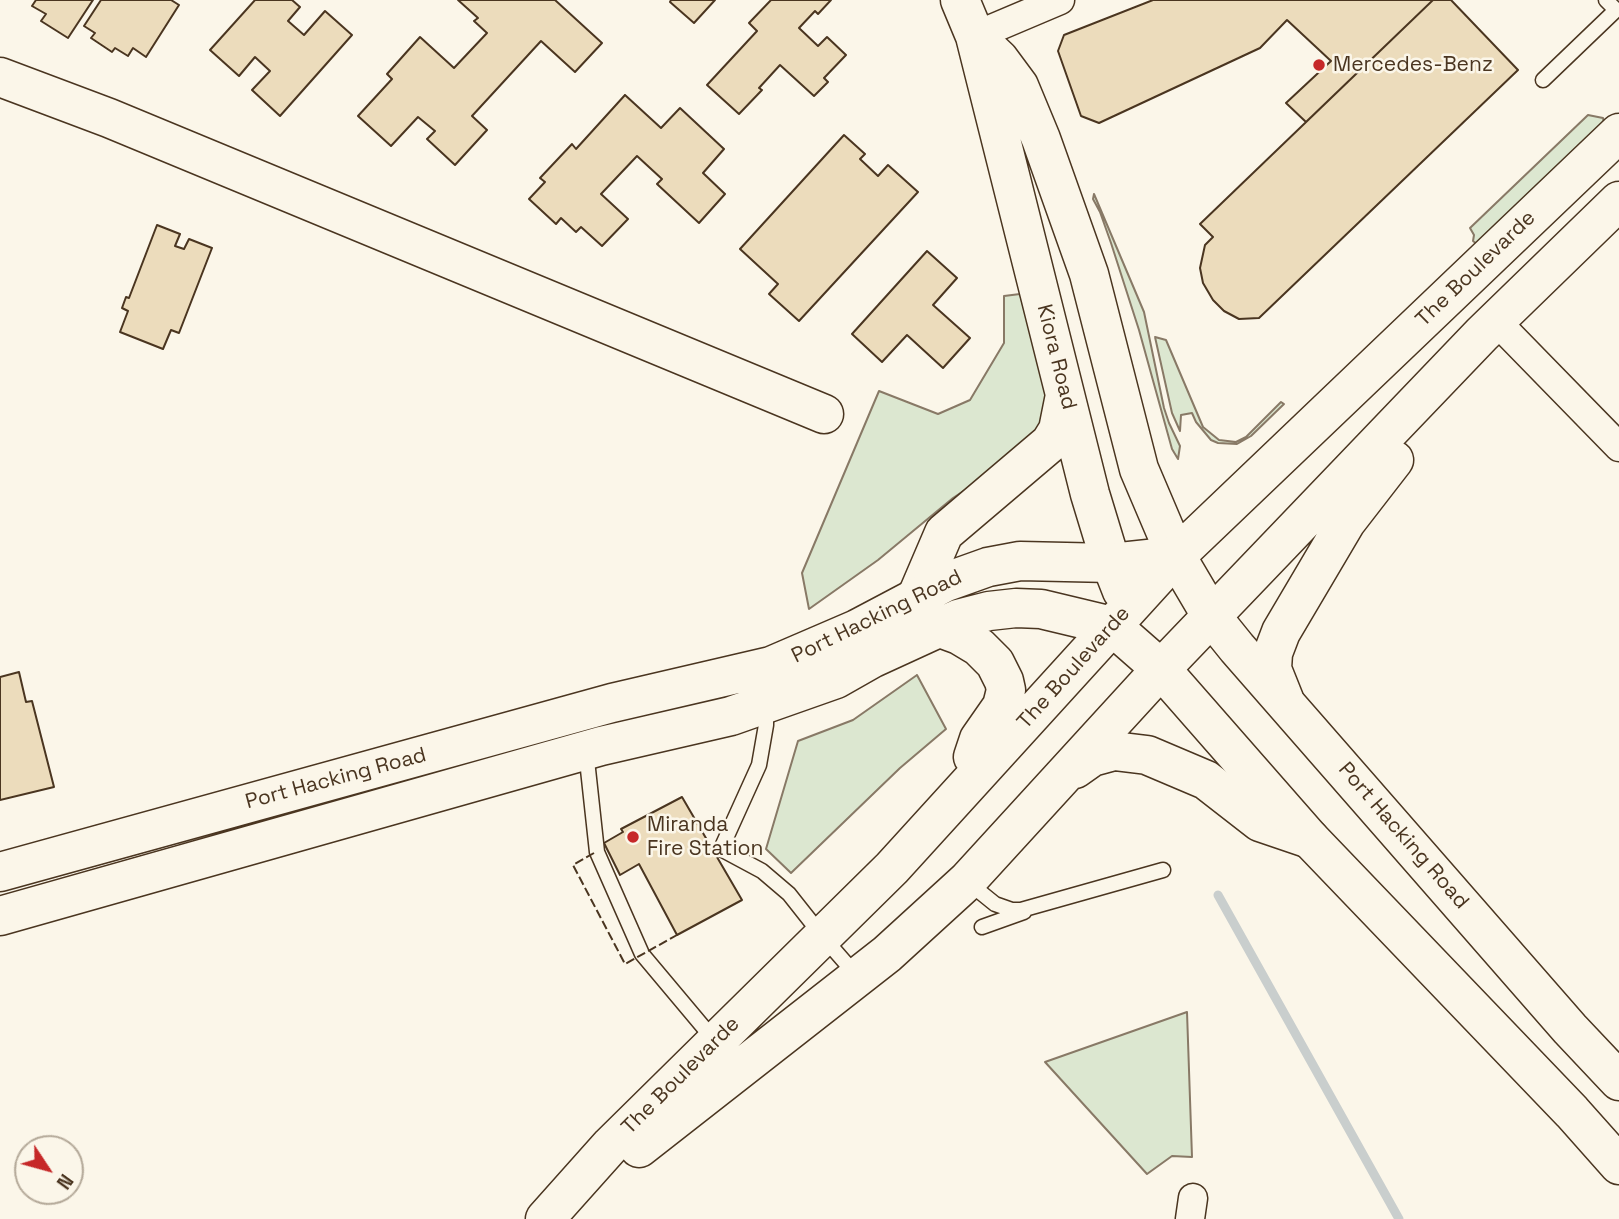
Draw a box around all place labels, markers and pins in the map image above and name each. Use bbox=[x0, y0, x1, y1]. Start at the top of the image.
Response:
place label: Mercedes-Benz bbox=[1333, 52, 1493, 78]
marker: Mercedes-Benz bbox=[1311, 57, 1327, 73]
place label: Miranda Fire Station bbox=[647, 812, 763, 862]
marker: Miranda Fire Station bbox=[625, 829, 641, 845]

